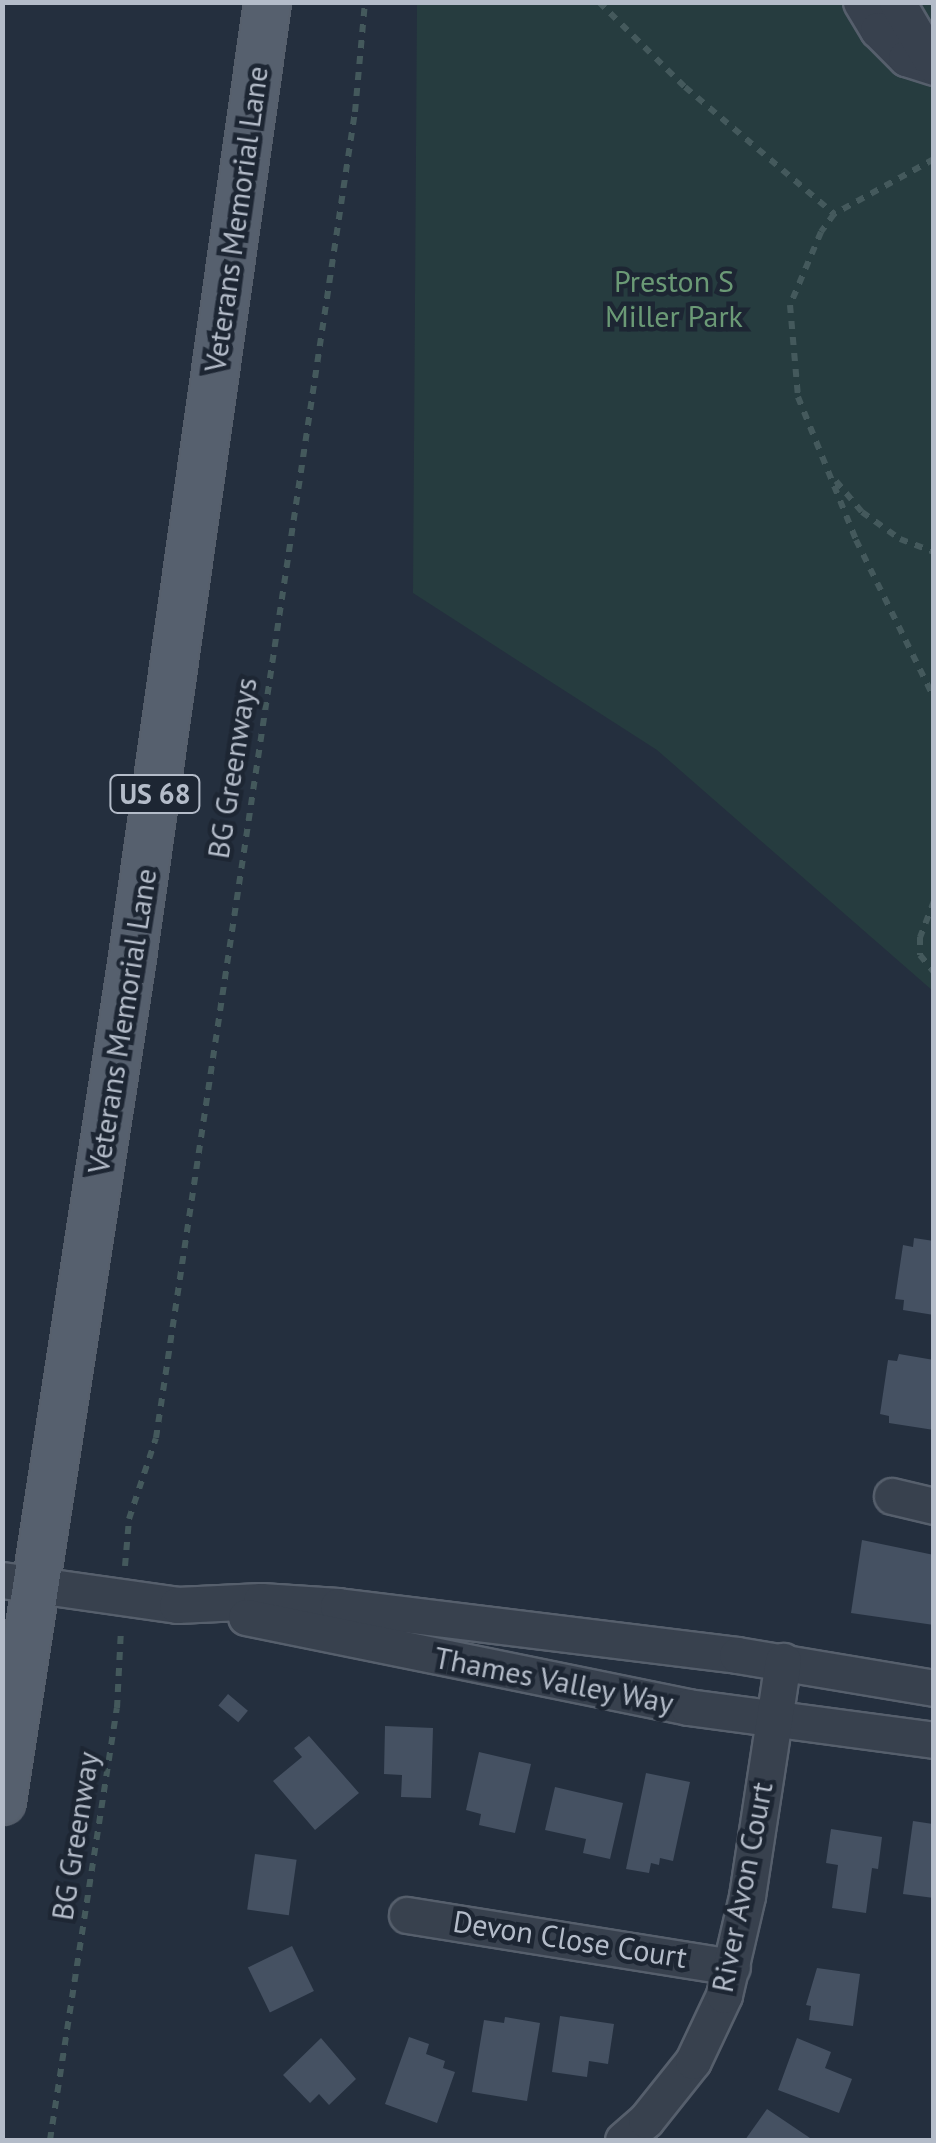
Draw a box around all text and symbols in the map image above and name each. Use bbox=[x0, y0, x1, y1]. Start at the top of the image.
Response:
street label: Veterans Memorial Lane bbox=[197, 64, 275, 374]
park label: Preston S Miller Park bbox=[605, 263, 743, 334]
street label: BG Greenways bbox=[200, 675, 264, 861]
road number: US 68 bbox=[108, 771, 202, 817]
street label: Veterans Memorial Lane bbox=[80, 866, 164, 1176]
street label: Thames Valley Way bbox=[430, 1639, 678, 1721]
street label: BG Greenway bbox=[44, 1749, 106, 1923]
street label: River Avon Court bbox=[704, 1778, 780, 1996]
street label: Devon Close Court bbox=[450, 1903, 690, 1975]

